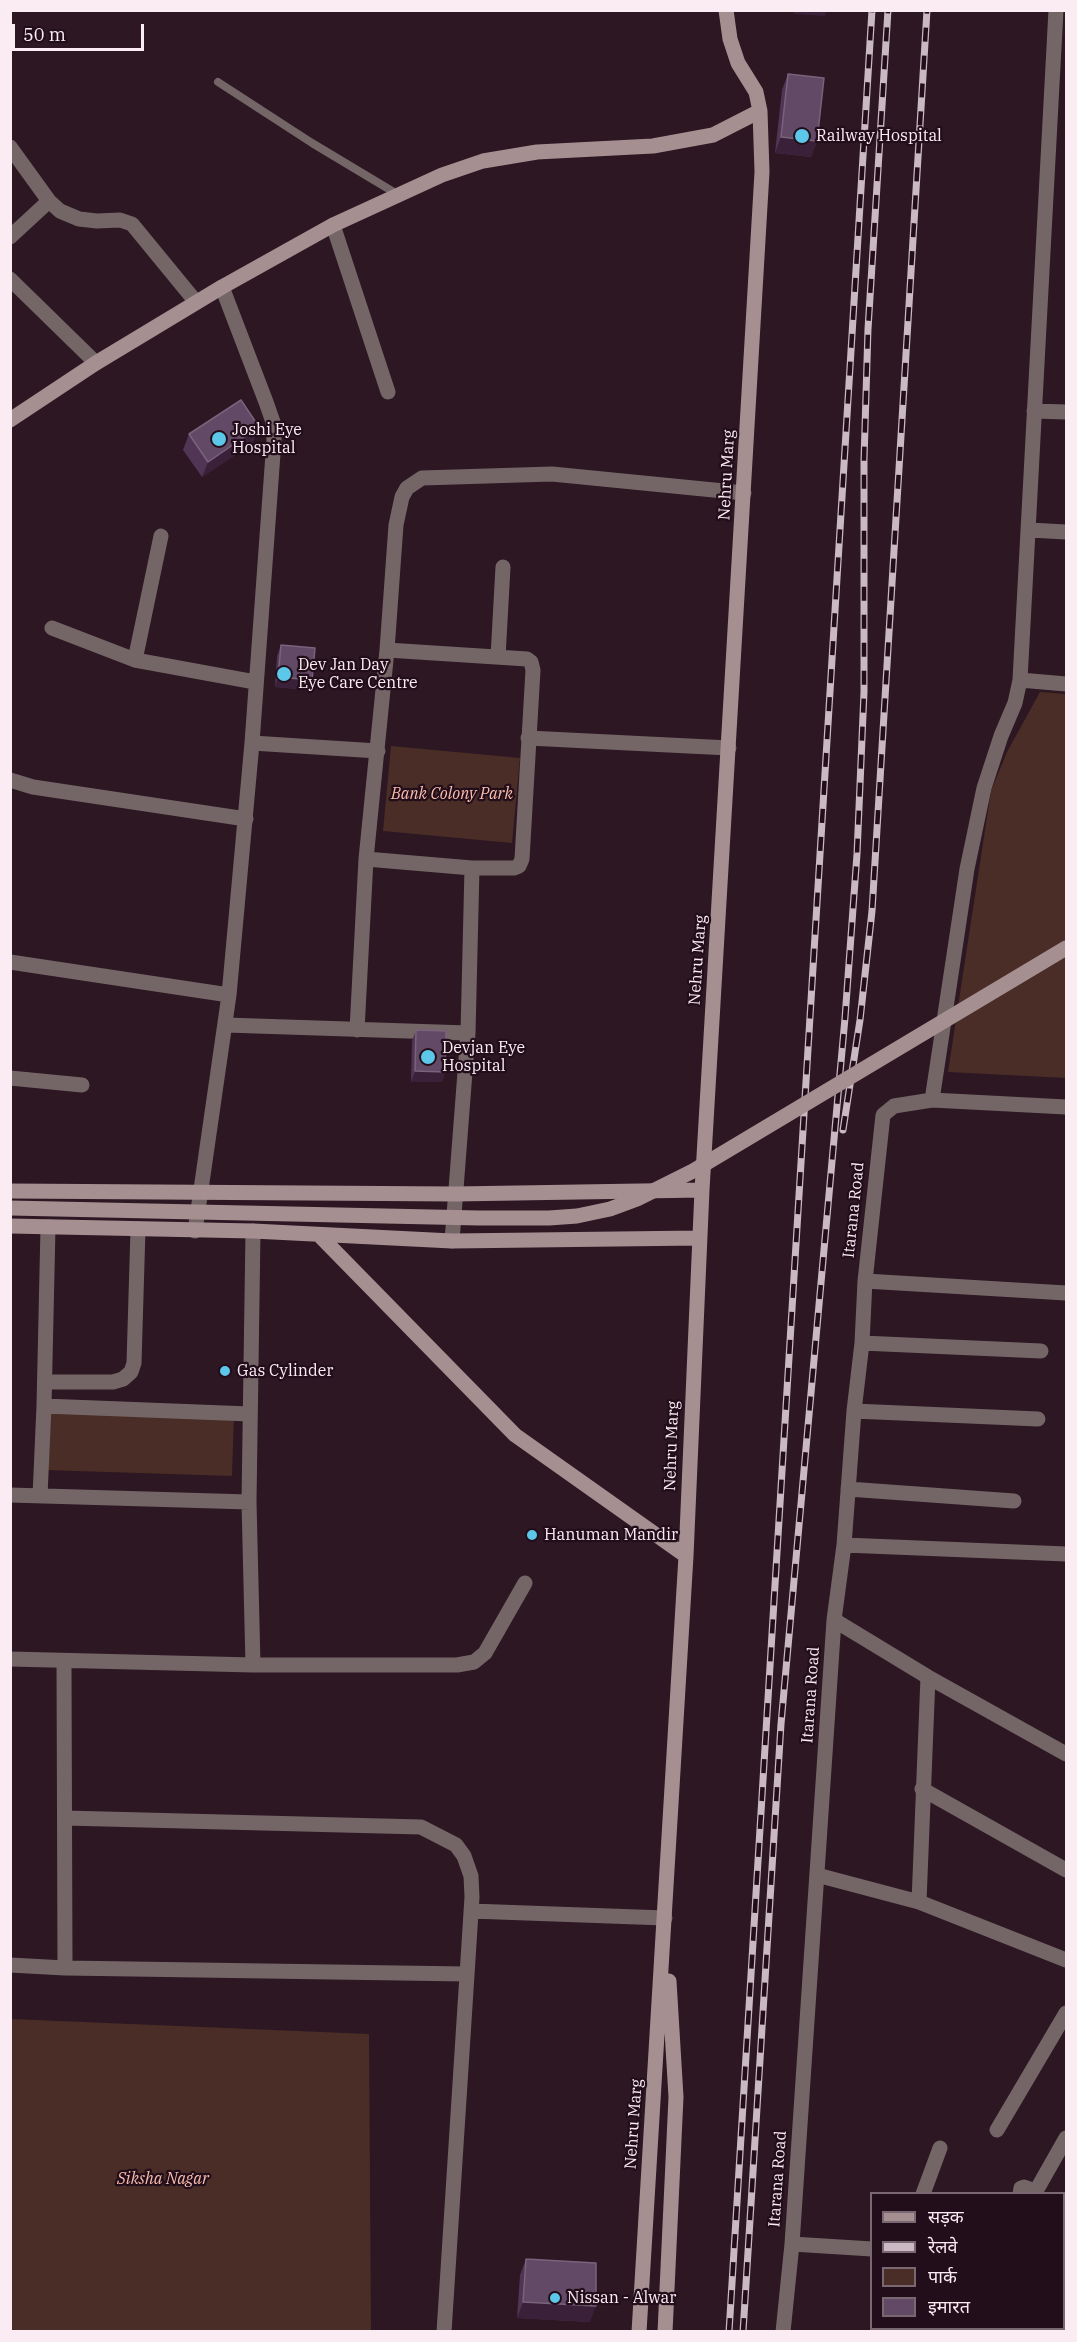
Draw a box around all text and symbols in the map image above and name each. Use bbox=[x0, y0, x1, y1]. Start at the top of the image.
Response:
scale bar bbox=[15, 12, 147, 50]
text: 50 m bbox=[23, 23, 66, 46]
place label: Railway Hospital bbox=[816, 126, 942, 146]
marker: Railway Hospital bbox=[793, 127, 811, 145]
place label: Joshi Eye Hospital bbox=[232, 420, 302, 458]
street label: Nehru Marg bbox=[715, 429, 739, 521]
marker: Joshi Eye Hospital bbox=[210, 430, 228, 448]
place label: Dev Jan Day Eye Care Centre bbox=[298, 655, 418, 693]
marker: Dev Jan Day Eye Care Centre bbox=[275, 665, 293, 683]
park label: Bank Colony Park bbox=[391, 784, 513, 804]
street label: Nehru Marg bbox=[685, 914, 711, 1006]
place label: Devjan Eye Hospital bbox=[442, 1038, 525, 1076]
marker: Devjan Eye Hospital bbox=[419, 1048, 437, 1066]
street label: Itarana Road bbox=[839, 1161, 869, 1259]
place label: Gas Cylinder bbox=[237, 1361, 333, 1381]
marker: Gas Cylinder bbox=[218, 1364, 232, 1378]
street label: Nehru Marg bbox=[661, 1400, 683, 1492]
place label: Hanuman Mandir bbox=[544, 1525, 678, 1545]
marker: Hanuman Mandir bbox=[525, 1528, 539, 1542]
street label: Itarana Road bbox=[798, 1646, 824, 1744]
street label: Nehru Marg bbox=[621, 2078, 647, 2170]
street label: Itarana Road bbox=[765, 2130, 791, 2228]
park label: Siksha Nagar bbox=[117, 2169, 209, 2189]
legend bbox=[870, 2192, 1065, 2330]
text: सड़क bbox=[928, 2205, 964, 2228]
text: रेलवे bbox=[928, 2235, 958, 2258]
text: पार्क bbox=[928, 2265, 957, 2288]
place label: Nissan - Alwar bbox=[567, 2288, 676, 2308]
marker: Nissan - Alwar bbox=[548, 2291, 562, 2305]
text: इमारत bbox=[928, 2295, 970, 2318]

